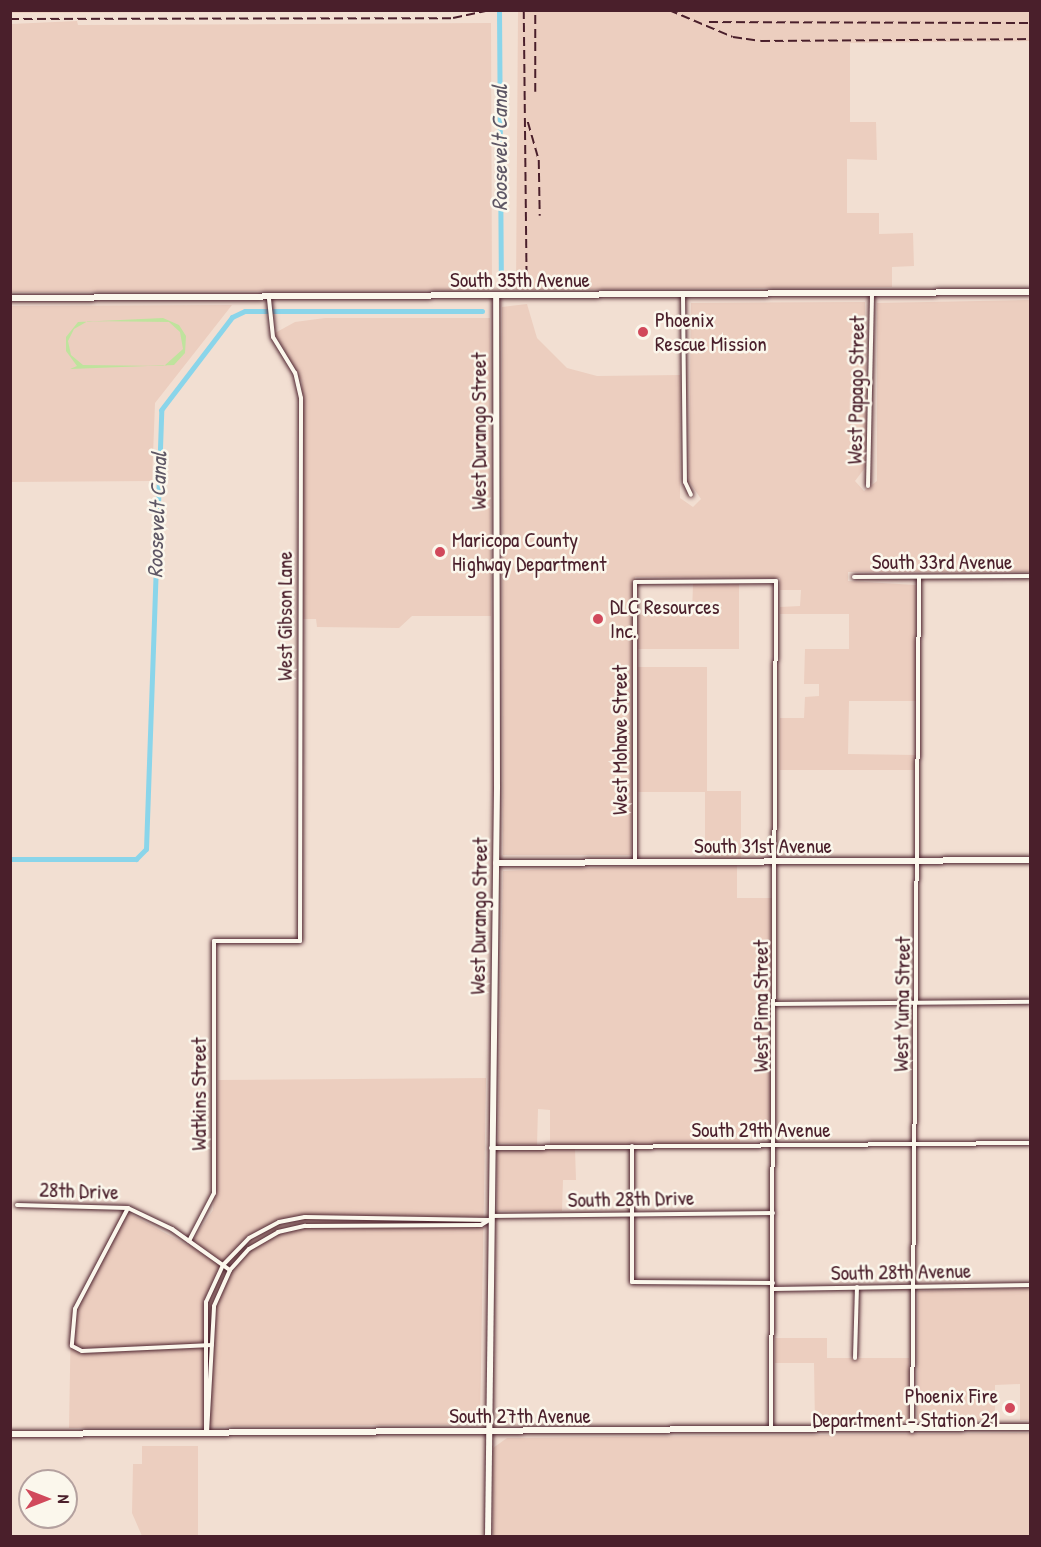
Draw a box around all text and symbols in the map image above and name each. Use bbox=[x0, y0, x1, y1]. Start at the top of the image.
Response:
water label: Roosevelt Canal bbox=[487, 85, 513, 211]
street label: South 35th Avenue bbox=[450, 267, 590, 293]
place label: Phoenix Rescue Mission bbox=[655, 307, 767, 357]
street label: West Papago Street bbox=[842, 316, 870, 464]
marker: Phoenix Rescue Mission bbox=[636, 325, 650, 339]
street label: West Durango Street bbox=[466, 352, 492, 510]
water label: Roosevelt Canal bbox=[142, 452, 172, 578]
place label: Maricopa County Highway Department bbox=[452, 527, 607, 577]
marker: Maricopa County Highway Department bbox=[433, 545, 447, 559]
street label: South 33rd Avenue bbox=[872, 549, 1012, 575]
street label: West Gibson Lane bbox=[272, 551, 298, 681]
place label: DLC Resources Inc. bbox=[610, 594, 720, 644]
marker: DLC Resources Inc. bbox=[591, 612, 605, 626]
street label: West Mohave Street bbox=[607, 665, 633, 815]
street label: South 31st Avenue bbox=[694, 833, 832, 859]
street label: West Durango Street bbox=[465, 837, 493, 995]
street label: West Yuma Street bbox=[888, 936, 916, 1072]
street label: West Pima Street bbox=[748, 940, 774, 1072]
street label: Watkins Street bbox=[186, 1037, 212, 1151]
street label: South 29th Avenue bbox=[691, 1117, 831, 1143]
street label: 28th Drive bbox=[39, 1177, 119, 1205]
street label: South 28th Drive bbox=[567, 1185, 695, 1213]
street label: South 28th Avenue bbox=[831, 1258, 971, 1286]
place label: Phoenix Fire Department - Station 21 bbox=[812, 1383, 998, 1433]
marker: Phoenix Fire Department - Station 21 bbox=[1003, 1401, 1017, 1415]
street label: South 27th Avenue bbox=[449, 1403, 591, 1429]
north arrow bbox=[18, 1469, 78, 1529]
text: N bbox=[53, 1495, 75, 1503]

